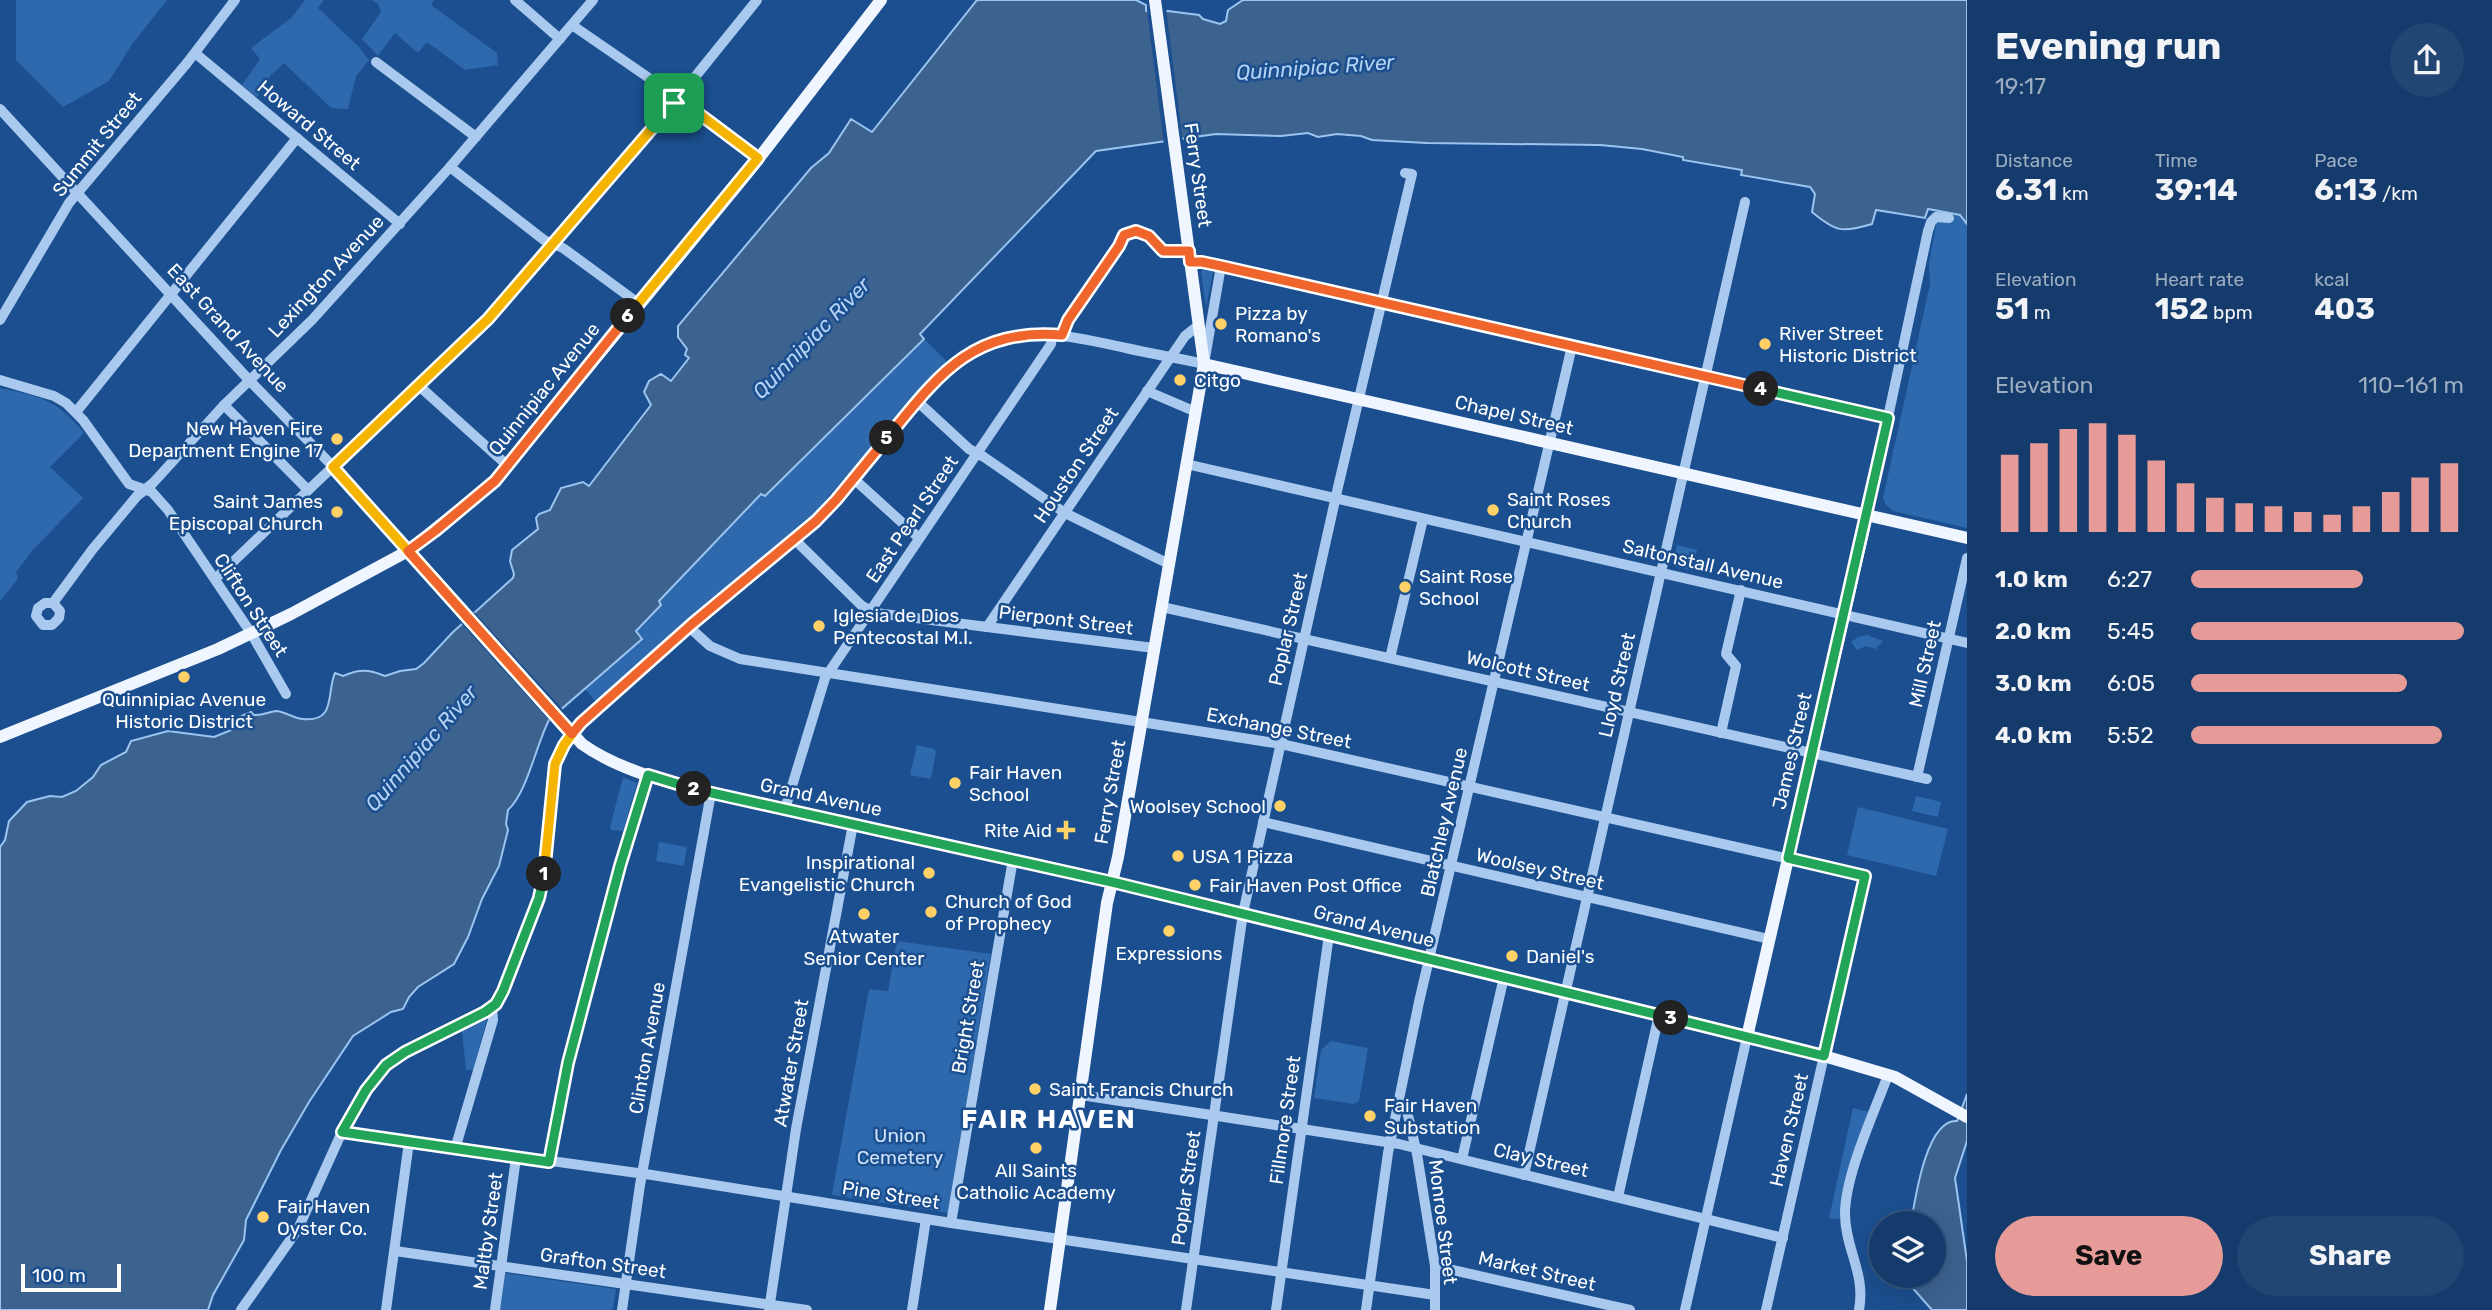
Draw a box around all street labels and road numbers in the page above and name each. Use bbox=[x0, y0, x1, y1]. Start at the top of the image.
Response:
street label: Howard Street bbox=[253, 75, 366, 175]
street label: Summit Street bbox=[48, 86, 147, 201]
street label: Ferry Street bbox=[1179, 121, 1217, 229]
street label: Lexington Avenue bbox=[263, 210, 389, 342]
street label: East Grand Avenue bbox=[162, 259, 294, 397]
street label: Quinnipiac Avenue bbox=[483, 318, 605, 460]
street label: Chapel Street bbox=[1453, 390, 1576, 440]
street label: Houston Street bbox=[1029, 402, 1124, 527]
street label: East Pearl Street bbox=[861, 451, 963, 587]
street label: Saltonstall Avenue bbox=[1620, 534, 1786, 594]
street label: Clifton Street bbox=[209, 549, 293, 661]
street label: Poplar Street bbox=[1264, 569, 1312, 688]
street label: Pierpont Street bbox=[997, 600, 1135, 640]
street label: Mill Street bbox=[1904, 618, 1946, 710]
street label: Lloyd Street bbox=[1594, 630, 1640, 740]
street label: Wolcott Street bbox=[1464, 646, 1593, 697]
street label: James Street bbox=[1767, 690, 1817, 812]
street label: Exchange Street bbox=[1205, 703, 1354, 753]
street label: Ferry Street bbox=[1090, 737, 1131, 846]
street label: Blatchley Avenue bbox=[1416, 745, 1472, 899]
street label: Grand Avenue bbox=[758, 773, 884, 821]
street label: Woolsey Street bbox=[1474, 843, 1607, 895]
street label: Grand Avenue bbox=[1311, 900, 1437, 952]
street label: Bright Street bbox=[947, 958, 989, 1075]
street label: Clinton Avenue bbox=[624, 980, 670, 1116]
street label: Atwater Street bbox=[768, 997, 814, 1129]
street label: Fillmore Street bbox=[1265, 1053, 1306, 1186]
street label: Haven Street bbox=[1765, 1070, 1813, 1189]
street label: Poplar Street bbox=[1167, 1129, 1206, 1247]
street label: Clay Street bbox=[1491, 1138, 1591, 1182]
street label: Monroe Street bbox=[1424, 1158, 1462, 1286]
street label: Maltby Street bbox=[468, 1170, 508, 1291]
street label: Pine Street bbox=[841, 1176, 942, 1214]
street label: Grafton Street bbox=[538, 1243, 668, 1283]
street label: Market Street bbox=[1476, 1246, 1598, 1296]

